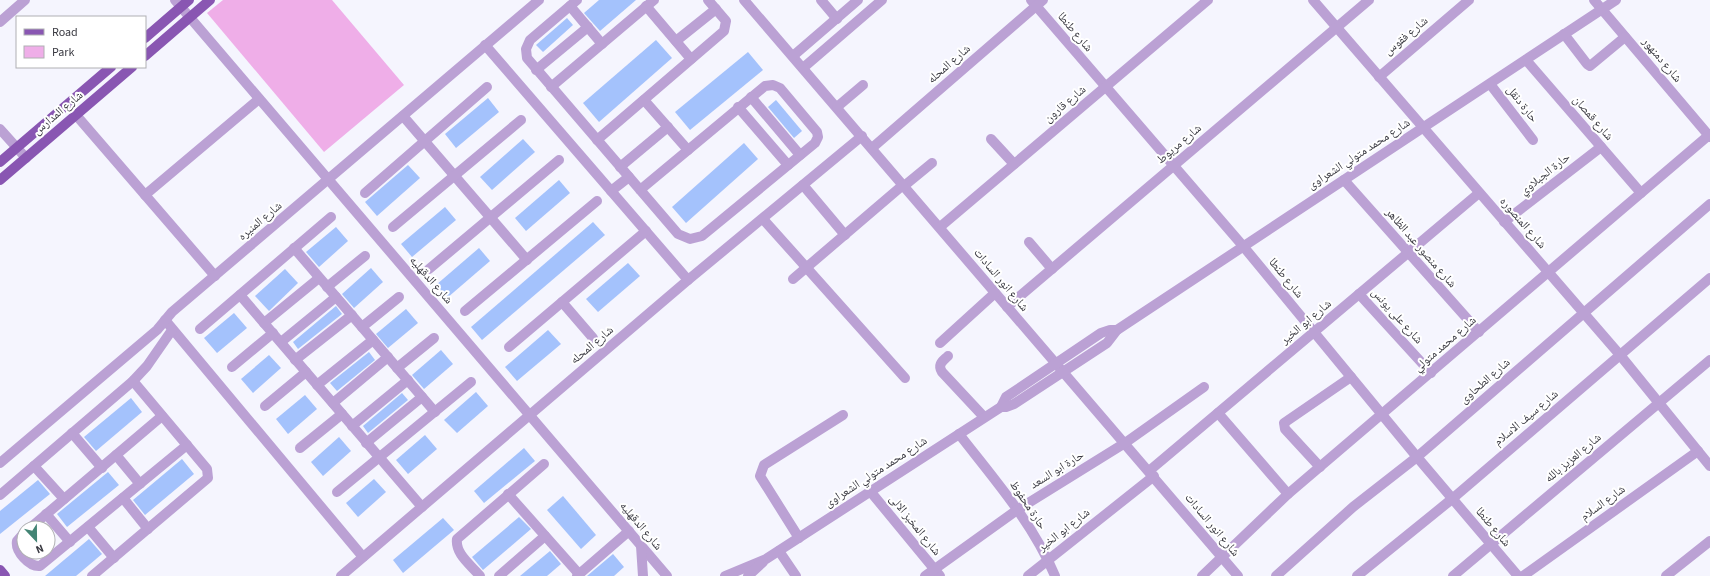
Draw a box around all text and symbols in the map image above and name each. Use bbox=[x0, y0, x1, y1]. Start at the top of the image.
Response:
street label: شارع طنطا bbox=[1053, 8, 1097, 56]
street label: شارع فقوس bbox=[1380, 12, 1432, 59]
legend bbox=[16, 16, 146, 68]
text: Road bbox=[52, 24, 78, 41]
street label: شارع دمنهور bbox=[1637, 33, 1686, 86]
street label: شارع المحله bbox=[924, 40, 974, 87]
text: Park bbox=[52, 44, 74, 61]
street label: شارع قارون bbox=[1040, 81, 1090, 127]
street label: حارة دنقل bbox=[1502, 82, 1542, 126]
street label: شارع المدارس bbox=[29, 87, 87, 139]
street label: شارع قمصان bbox=[1569, 92, 1617, 144]
street label: شارع محمد متولي الشعراوى bbox=[1304, 114, 1414, 195]
street label: شارع مريوط bbox=[1153, 120, 1205, 168]
street label: حارة الجبلاوي bbox=[1516, 149, 1575, 200]
street label: شارع المنصوره bbox=[1496, 193, 1550, 253]
street label: شارع المنيره bbox=[234, 197, 286, 245]
street label: شارع منصور عبد الظاهر bbox=[1381, 204, 1461, 292]
street label: شارع انور السادات bbox=[970, 245, 1032, 315]
street label: شارع الدقهليه bbox=[405, 252, 457, 308]
street label: شارع طنطا bbox=[1265, 254, 1308, 302]
street label: شارع على يونس bbox=[1367, 284, 1427, 348]
street label: شارع ابو الخير bbox=[1276, 296, 1335, 349]
street label: شارع محمد متولي bbox=[1410, 312, 1481, 377]
street label: شارع المحله bbox=[567, 322, 617, 368]
street label: شارع الطحاوى bbox=[1456, 354, 1514, 408]
street label: شارع سيف الاسلام bbox=[1490, 386, 1562, 450]
street label: شارع العزيز بالله bbox=[1541, 429, 1605, 487]
street label: شارع محمد متولي الشعراوى bbox=[821, 432, 931, 513]
street label: حارة ابو السعد bbox=[1027, 446, 1088, 493]
street label: حارة محفوظ bbox=[1005, 477, 1051, 533]
street label: شارع السلام bbox=[1577, 481, 1629, 525]
street label: شارع انور السادات bbox=[1181, 490, 1243, 560]
street label: شارع المخبز الالى bbox=[885, 491, 945, 559]
street label: شارع الدقهليه bbox=[616, 498, 666, 554]
street label: شارع طنطا bbox=[1471, 503, 1515, 551]
street label: شارع ابو الخير bbox=[1034, 504, 1094, 556]
north arrow bbox=[16, 520, 56, 560]
text: N bbox=[33, 540, 46, 557]

